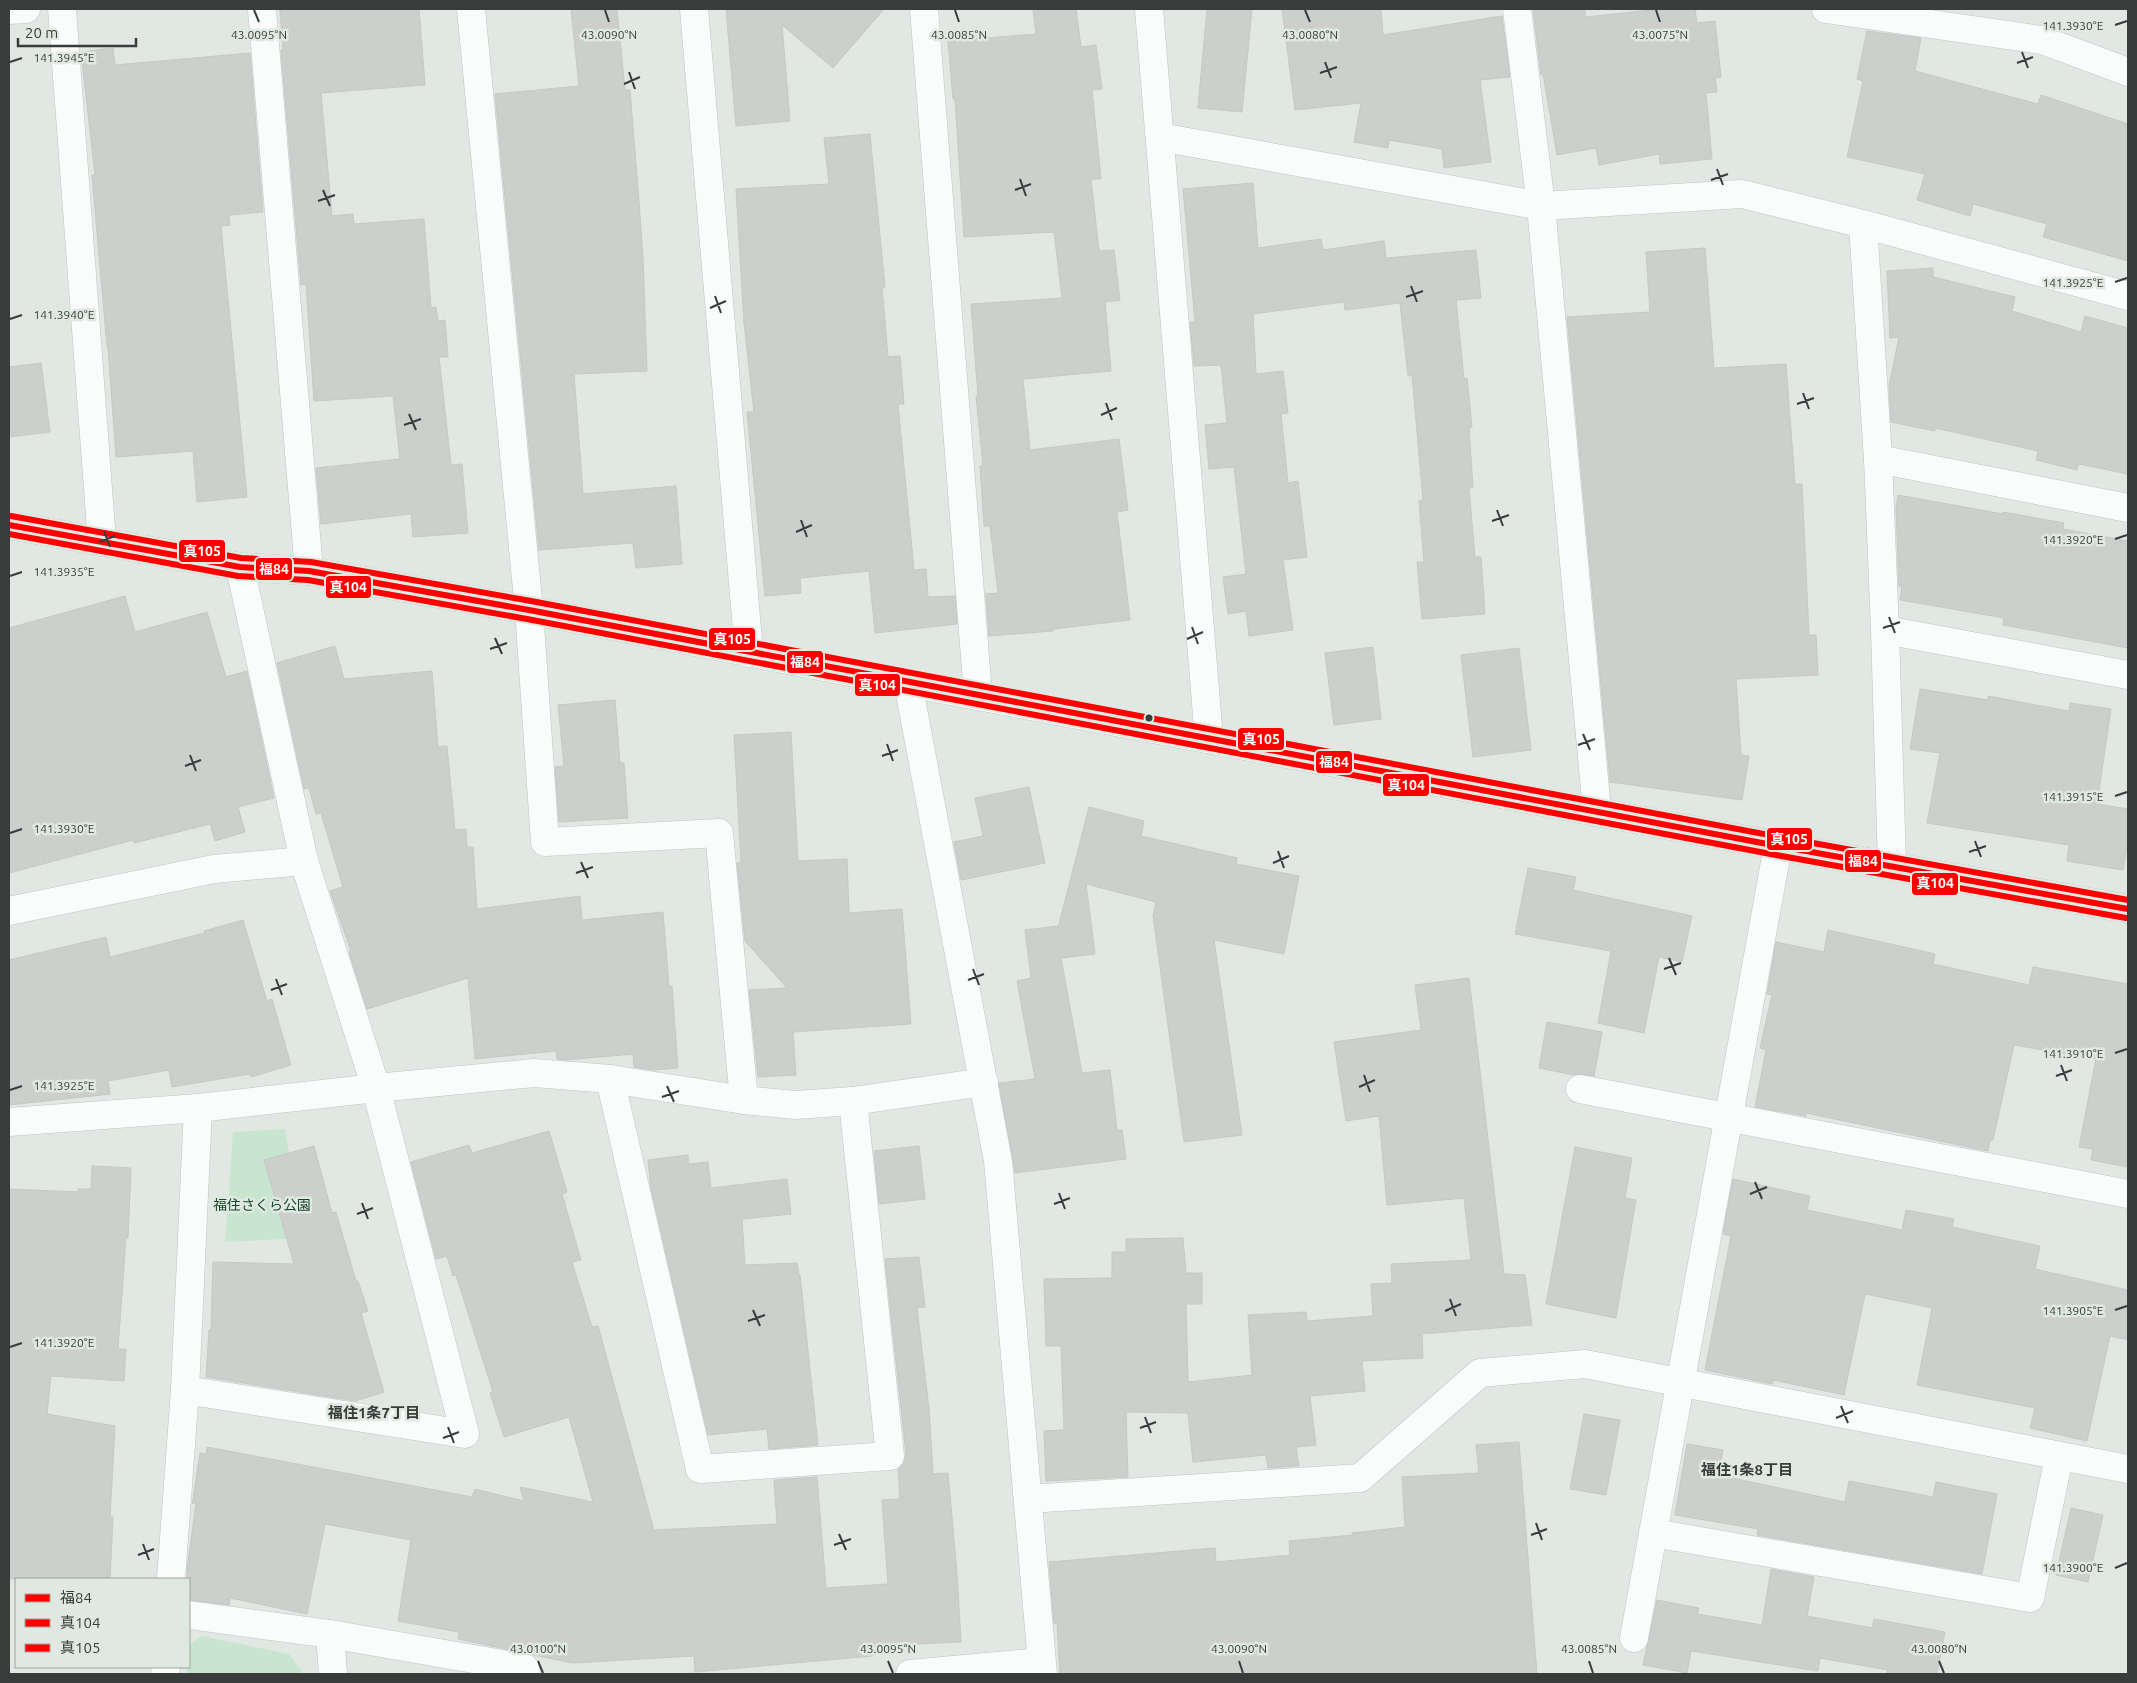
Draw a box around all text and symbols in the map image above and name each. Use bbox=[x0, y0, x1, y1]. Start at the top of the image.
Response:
scale bar bbox=[18, 15, 135, 47]
text: 141.3930°E bbox=[2043, 19, 2104, 32]
text: 20 m bbox=[25, 24, 58, 41]
text: 43.0095°N bbox=[231, 28, 287, 41]
text: 43.0090°N bbox=[581, 28, 637, 41]
text: 43.0085°N bbox=[931, 28, 987, 41]
text: 43.0080°N bbox=[1282, 28, 1338, 41]
text: 43.0075°N bbox=[1632, 28, 1688, 41]
text: 141.3945°E bbox=[34, 51, 95, 64]
text: 141.3925°E bbox=[2043, 276, 2104, 289]
text: 141.3940°E bbox=[34, 308, 95, 321]
text: 141.3920°E bbox=[2043, 533, 2104, 546]
line badge: 真105 bbox=[178, 539, 226, 563]
text: 真105 bbox=[183, 543, 221, 559]
line badge: 福84 bbox=[255, 557, 293, 581]
text: 福84 bbox=[259, 561, 289, 577]
text: 141.3935°E bbox=[34, 565, 95, 578]
line badge: 真104 bbox=[325, 575, 372, 599]
text: 真104 bbox=[329, 579, 367, 595]
line badge: 真105 bbox=[708, 627, 756, 651]
text: 真105 bbox=[713, 631, 751, 647]
line badge: 福84 bbox=[786, 650, 824, 674]
text: 福84 bbox=[790, 654, 820, 670]
line badge: 真104 bbox=[854, 673, 901, 697]
text: 真104 bbox=[858, 677, 896, 693]
unlabelled marker bbox=[1144, 713, 1154, 723]
line badge: 真105 bbox=[1237, 727, 1285, 751]
text: 真105 bbox=[1242, 731, 1280, 747]
line badge: 福84 bbox=[1315, 750, 1353, 774]
text: 福84 bbox=[1319, 754, 1349, 770]
line badge: 真104 bbox=[1382, 773, 1430, 797]
text: 真104 bbox=[1387, 777, 1425, 793]
text: 141.3915°E bbox=[2043, 790, 2104, 803]
text: 141.3930°E bbox=[34, 822, 95, 835]
line badge: 真105 bbox=[1766, 827, 1813, 851]
text: 真105 bbox=[1770, 831, 1808, 847]
line badge: 福84 bbox=[1844, 849, 1882, 873]
text: 福84 bbox=[1848, 853, 1878, 869]
line badge: 真104 bbox=[1911, 872, 1959, 896]
text: 真104 bbox=[1916, 875, 1954, 891]
text: 141.3910°E bbox=[2043, 1047, 2104, 1060]
text: 141.3925°E bbox=[34, 1079, 95, 1092]
park label: 福住さくら公園 bbox=[213, 1197, 311, 1213]
text: 141.3905°E bbox=[2043, 1304, 2104, 1317]
text: 141.3920°E bbox=[34, 1336, 95, 1349]
district label: 福住1条7丁目 bbox=[327, 1404, 420, 1421]
district label: 福住1条8丁目 bbox=[1700, 1461, 1793, 1478]
text: 141.3900°E bbox=[2043, 1561, 2104, 1574]
legend bbox=[15, 1578, 190, 1668]
text: 福84 bbox=[60, 1589, 92, 1606]
text: 真104 bbox=[60, 1614, 100, 1631]
text: 真105 bbox=[60, 1639, 100, 1656]
text: 43.0100°N bbox=[510, 1642, 566, 1655]
text: 43.0095°N bbox=[860, 1642, 916, 1655]
text: 43.0090°N bbox=[1211, 1642, 1267, 1655]
text: 43.0085°N bbox=[1561, 1642, 1617, 1655]
text: 43.0080°N bbox=[1911, 1642, 1967, 1655]

